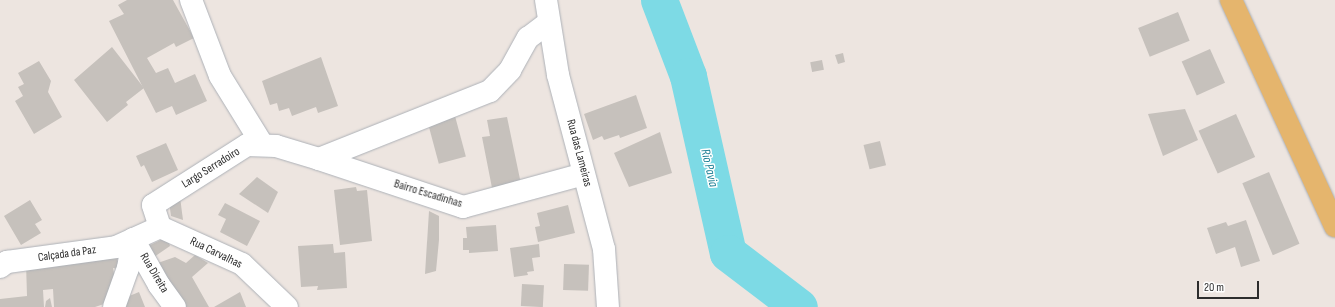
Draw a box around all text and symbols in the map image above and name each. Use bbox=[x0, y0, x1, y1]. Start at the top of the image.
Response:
street label: Rua das Lameiras bbox=[563, 118, 595, 188]
street label: Largo Serradoiro bbox=[179, 145, 243, 191]
water label: Rio Pavia bbox=[697, 147, 721, 189]
street label: Bairro Escadinhas bbox=[392, 177, 464, 211]
street label: Rua Carvalhas bbox=[188, 234, 244, 272]
street label: Calçada da Paz bbox=[37, 243, 97, 265]
street label: Rua Direita bbox=[137, 251, 171, 295]
scale bar bbox=[1199, 273, 1261, 299]
text: 20 m bbox=[1204, 280, 1224, 295]

